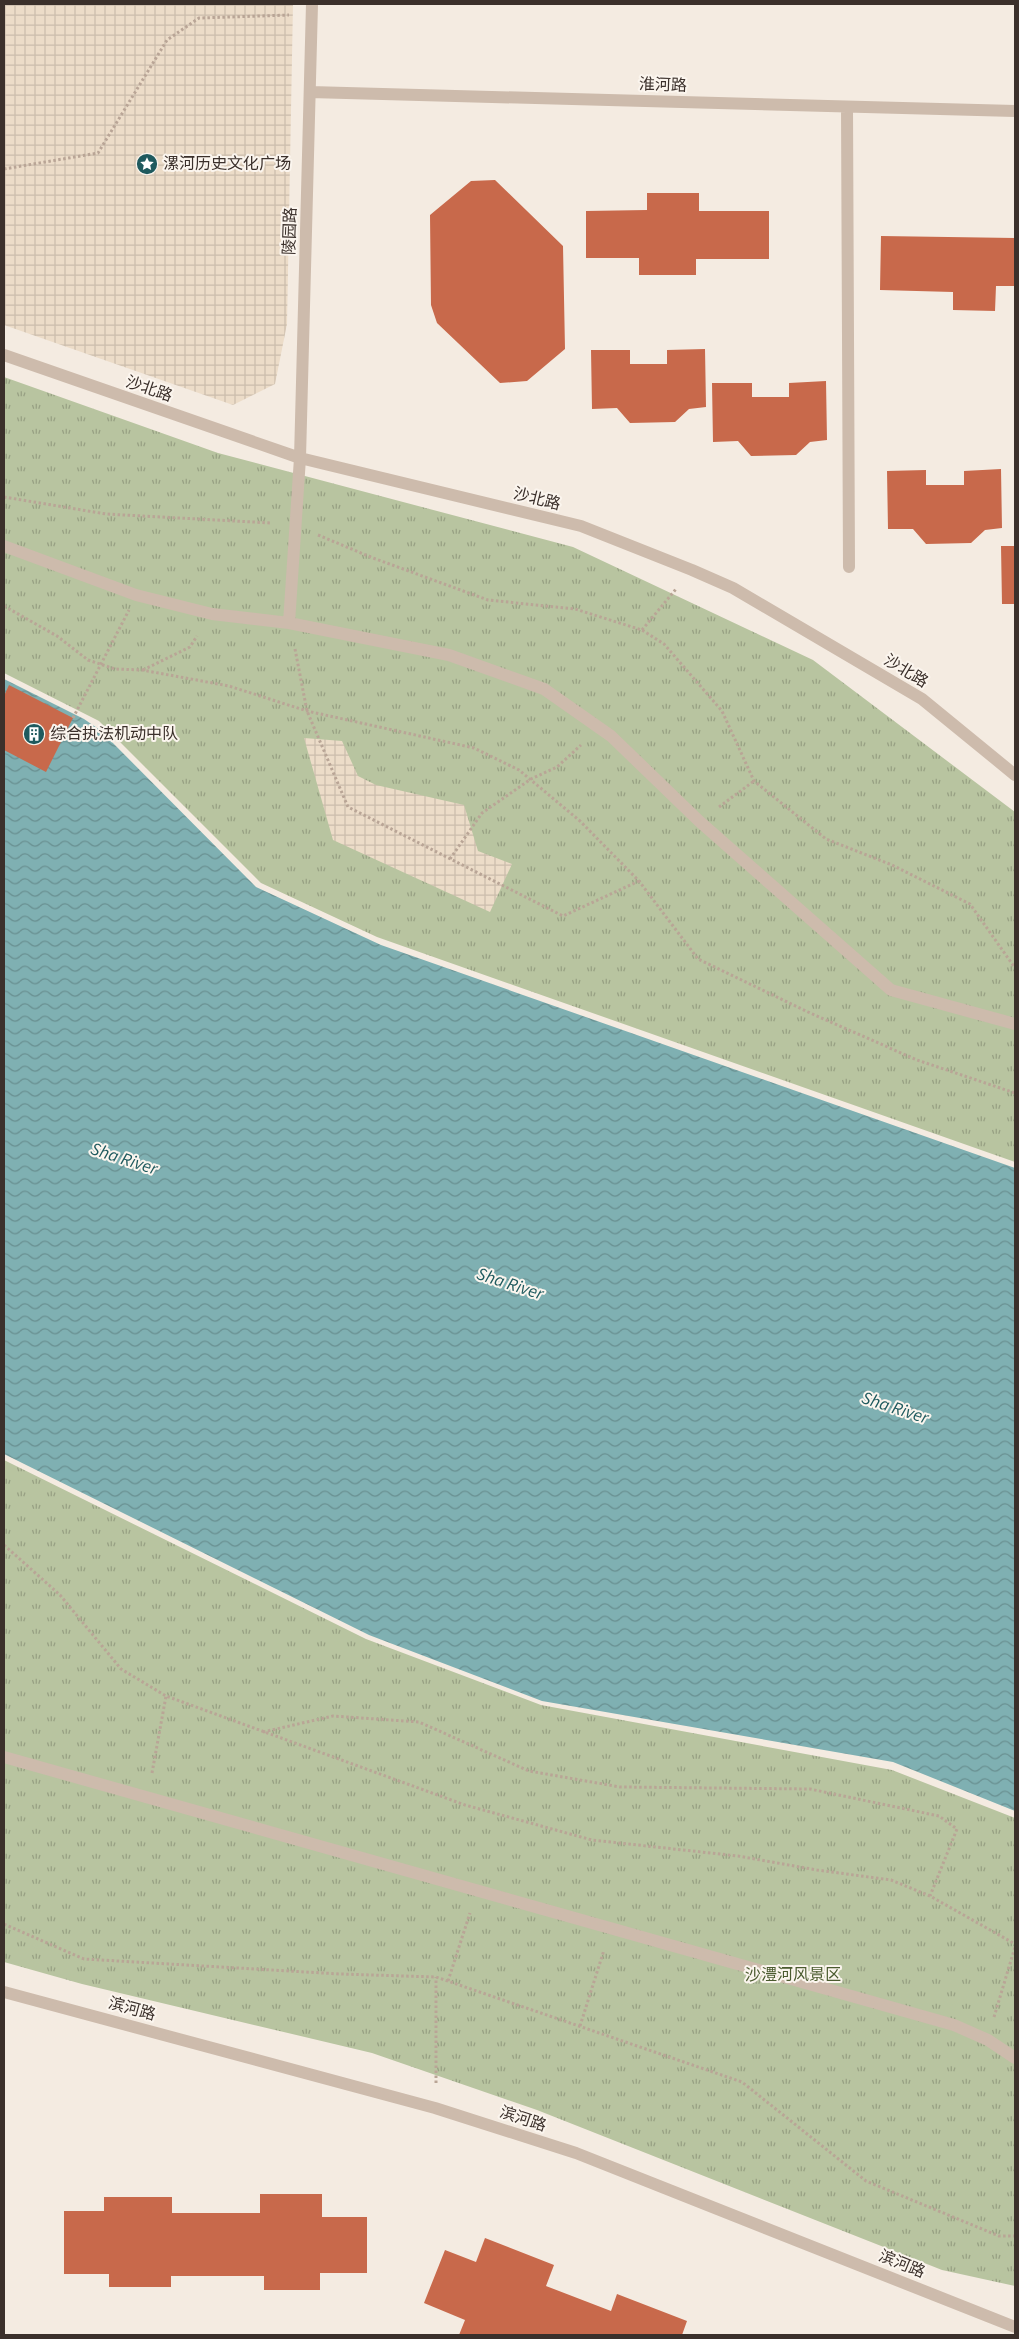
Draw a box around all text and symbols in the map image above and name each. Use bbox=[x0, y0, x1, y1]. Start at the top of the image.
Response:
street label: 淮河路 bbox=[639, 73, 687, 97]
place icon: 漯河历史文化广场 bbox=[135, 152, 159, 176]
place label: 漯河历史文化广场 bbox=[163, 153, 291, 175]
street label: 陵园路 bbox=[278, 207, 302, 255]
street label: 沙北路 bbox=[123, 371, 175, 407]
street label: 沙北路 bbox=[511, 483, 563, 515]
street label: 沙北路 bbox=[880, 649, 932, 693]
building icon: 综合执法机动中队 bbox=[22, 722, 46, 746]
place label: 综合执法机动中队 bbox=[50, 723, 178, 745]
water label: Sha River bbox=[87, 1136, 161, 1182]
water label: Sha River bbox=[473, 1261, 547, 1307]
water label: Sha River bbox=[858, 1385, 932, 1431]
park label: 沙澧河风景区 bbox=[745, 1964, 841, 1986]
street label: 滨河路 bbox=[106, 1992, 158, 2026]
street label: 滨河路 bbox=[497, 2101, 549, 2137]
street label: 滨河路 bbox=[876, 2245, 928, 2283]

